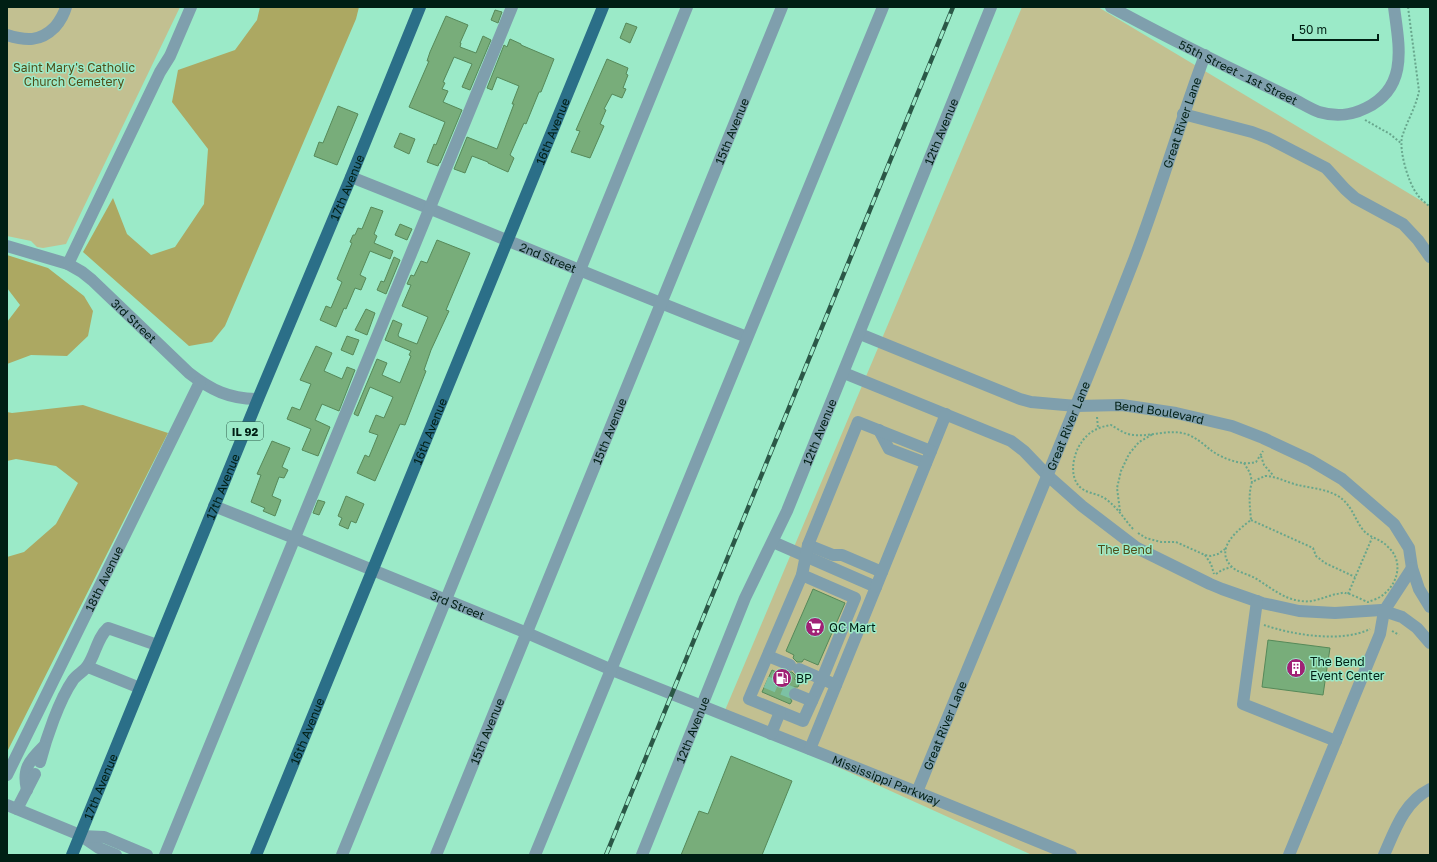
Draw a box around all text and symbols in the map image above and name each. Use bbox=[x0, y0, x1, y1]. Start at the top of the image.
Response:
scale bar bbox=[1293, 16, 1378, 42]
text: 50 m bbox=[1299, 22, 1327, 37]
street label: 55th Street - 1st Street bbox=[1176, 36, 1301, 108]
park label: Saint Mary's Catholic Church Cemetery bbox=[13, 60, 135, 89]
street label: Great River Lane bbox=[1159, 75, 1204, 170]
street label: 15th Avenue bbox=[711, 95, 752, 166]
street label: 16th Avenue bbox=[532, 96, 573, 167]
street label: 12th Avenue bbox=[920, 96, 961, 167]
street label: 17th Avenue bbox=[326, 152, 367, 222]
street label: 2nd Street bbox=[518, 239, 579, 276]
street label: 3rd Street bbox=[108, 295, 160, 346]
street label: Great River Lane bbox=[1043, 379, 1093, 473]
street label: 15th Avenue bbox=[589, 395, 629, 466]
street label: 16th Avenue bbox=[409, 396, 450, 467]
street label: 12th Avenue bbox=[799, 396, 839, 467]
street label: Bend Boulevard bbox=[1114, 397, 1206, 427]
road number: IL 92 bbox=[227, 422, 263, 440]
street label: 17th Avenue bbox=[202, 451, 242, 522]
park label: The Bend bbox=[1098, 542, 1152, 557]
street label: 18th Avenue bbox=[81, 543, 126, 613]
street label: 3rd Street bbox=[428, 587, 487, 623]
supermarket icon: QC Mart bbox=[804, 616, 826, 638]
place label: QC Mart bbox=[829, 620, 876, 635]
place label: The Bend Event Center bbox=[1310, 654, 1385, 683]
building icon: The Bend Event Center bbox=[1285, 657, 1307, 679]
fuel station icon: BP bbox=[771, 667, 793, 689]
place label: BP bbox=[796, 671, 812, 686]
street label: Great River Lane bbox=[919, 678, 970, 772]
street label: 12th Avenue bbox=[672, 694, 712, 765]
street label: 16th Avenue bbox=[286, 695, 327, 767]
street label: 15th Avenue bbox=[466, 695, 507, 766]
street label: 17th Avenue bbox=[80, 751, 120, 822]
street label: Mississippi Parkway bbox=[830, 751, 943, 808]

